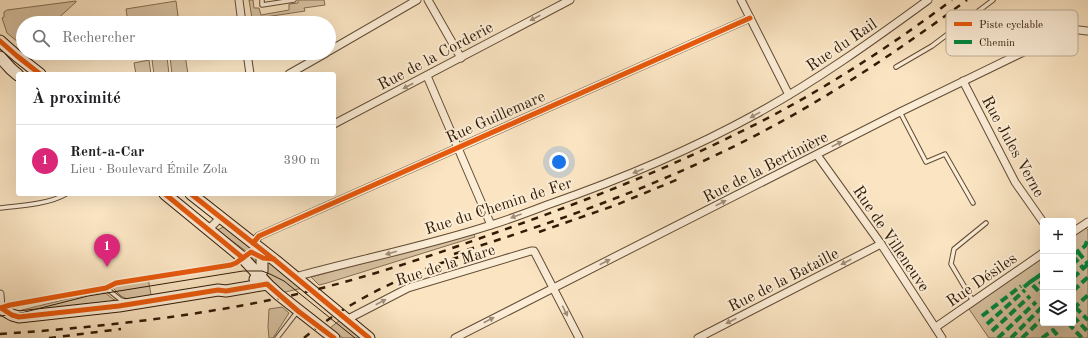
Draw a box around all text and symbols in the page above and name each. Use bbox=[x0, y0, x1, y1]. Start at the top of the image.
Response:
legend bbox=[946, 10, 1078, 56]
one-way arrow bbox=[530, 15, 541, 22]
search box bbox=[16, 16, 336, 60]
street label: Rue du Rail bbox=[804, 16, 880, 75]
street label: Rue de la Corderie bbox=[376, 20, 496, 94]
text: Piste cyclable bbox=[979, 20, 1043, 31]
icon: search bbox=[30, 27, 52, 49]
text: Rechercher bbox=[62, 31, 135, 46]
text: Chemin bbox=[979, 38, 1015, 49]
one-way arrow bbox=[402, 82, 414, 89]
street label: Rue Guillemare bbox=[444, 89, 548, 147]
text: À proximité bbox=[32, 90, 121, 107]
street label: Rue Jules Verne bbox=[978, 94, 1047, 200]
one-way arrow bbox=[749, 111, 761, 118]
street label: Rue de la Bertinière bbox=[701, 129, 831, 206]
one-way arrow bbox=[832, 141, 843, 148]
text: Rent-a-Car bbox=[70, 145, 145, 160]
your location bbox=[549, 152, 569, 172]
text: 1 bbox=[41, 154, 49, 167]
text: 390 m bbox=[283, 154, 320, 167]
text: Lieu · Boulevard Émile Zola bbox=[70, 163, 227, 176]
one-way arrow bbox=[631, 168, 643, 174]
street label: Rue du Chemin de Fer bbox=[423, 175, 575, 238]
street label: Rue de Villeneuve bbox=[849, 183, 932, 295]
one-way arrow bbox=[716, 200, 727, 206]
one-way arrow bbox=[510, 214, 522, 220]
map controls bbox=[1040, 218, 1076, 326]
button: + bbox=[1040, 218, 1076, 254]
pin: 1 bbox=[94, 234, 120, 267]
street label: Rue de la Mare bbox=[394, 242, 498, 290]
street label: Rue de la Bataille bbox=[726, 246, 842, 315]
one-way arrow bbox=[385, 250, 397, 256]
street label: Rue Désiles bbox=[944, 251, 1020, 311]
button: − bbox=[1040, 254, 1076, 290]
one-way arrow bbox=[600, 258, 611, 265]
one-way arrow bbox=[841, 259, 852, 265]
button: layers bbox=[1040, 290, 1076, 326]
one-way arrow bbox=[375, 299, 386, 305]
one-way arrow bbox=[562, 305, 568, 317]
one-way arrow bbox=[484, 317, 495, 324]
one-way arrow bbox=[725, 318, 736, 324]

